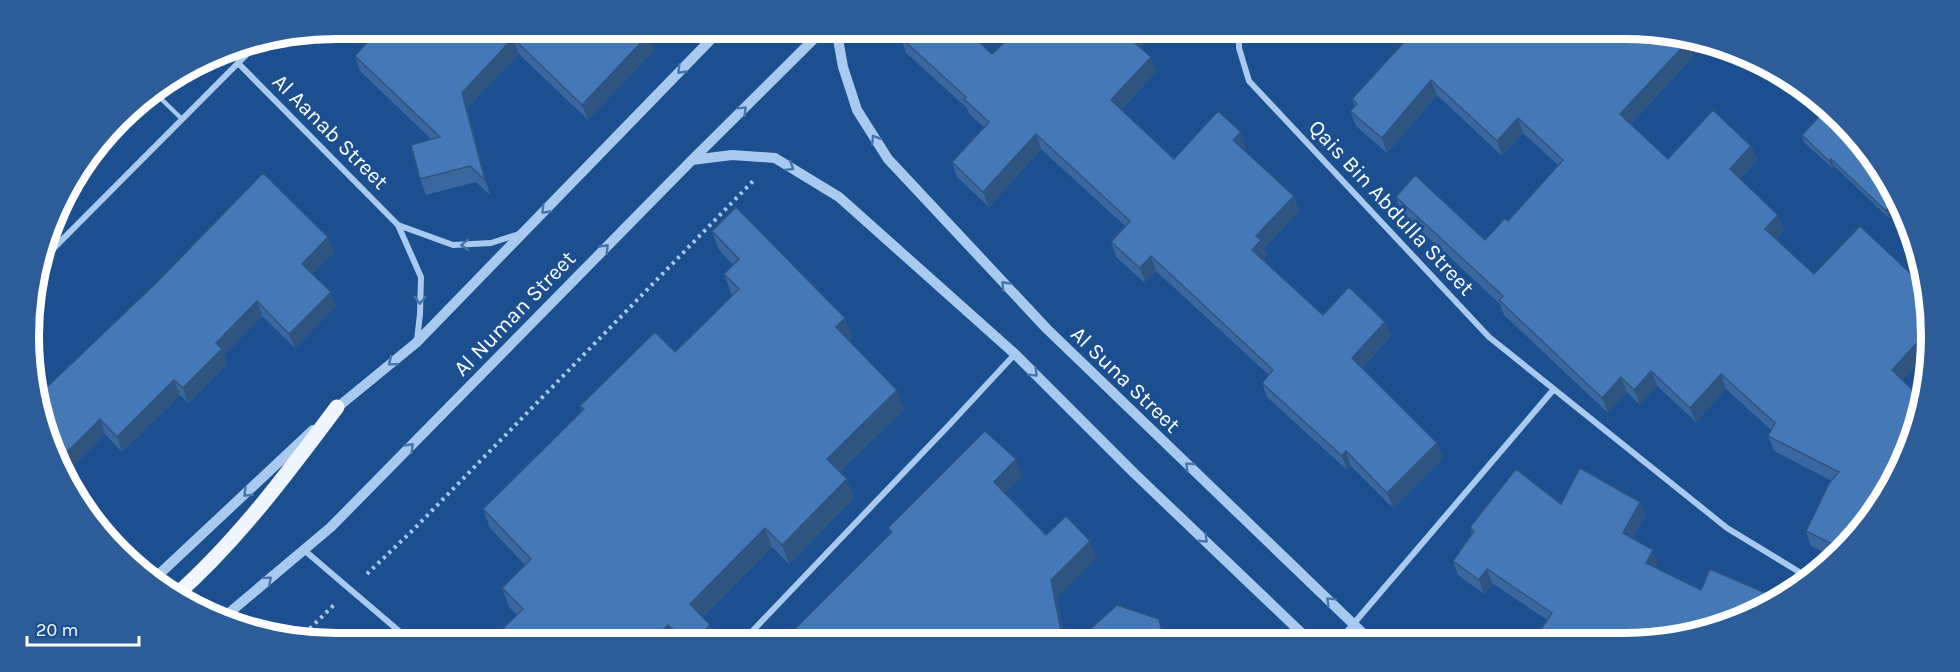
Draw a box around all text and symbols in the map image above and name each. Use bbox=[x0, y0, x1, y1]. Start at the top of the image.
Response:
one-way arrow bbox=[677, 64, 688, 74]
street label: Al Aanab Street bbox=[267, 68, 394, 195]
one-way arrow bbox=[735, 106, 746, 117]
street label: Qais Bin Abdulla Street bbox=[1303, 114, 1479, 301]
one-way arrow bbox=[872, 135, 883, 146]
one-way arrow bbox=[784, 160, 794, 172]
one-way arrow bbox=[541, 202, 552, 213]
one-way arrow bbox=[460, 238, 469, 251]
one-way arrow bbox=[598, 244, 609, 255]
street label: Al Numan Street bbox=[448, 246, 581, 382]
one-way arrow bbox=[1001, 281, 1012, 291]
one-way arrow bbox=[414, 295, 427, 304]
street label: Al Suna Street bbox=[1065, 321, 1185, 438]
one-way arrow bbox=[388, 355, 399, 366]
one-way arrow bbox=[1027, 366, 1038, 377]
one-way arrow bbox=[403, 444, 414, 454]
one-way arrow bbox=[1185, 462, 1196, 473]
one-way arrow bbox=[244, 485, 255, 496]
one-way arrow bbox=[1196, 532, 1207, 543]
one-way arrow bbox=[261, 576, 272, 587]
one-way arrow bbox=[1326, 597, 1337, 608]
scale bar bbox=[27, 609, 140, 647]
text: 20 m bbox=[36, 619, 78, 641]

